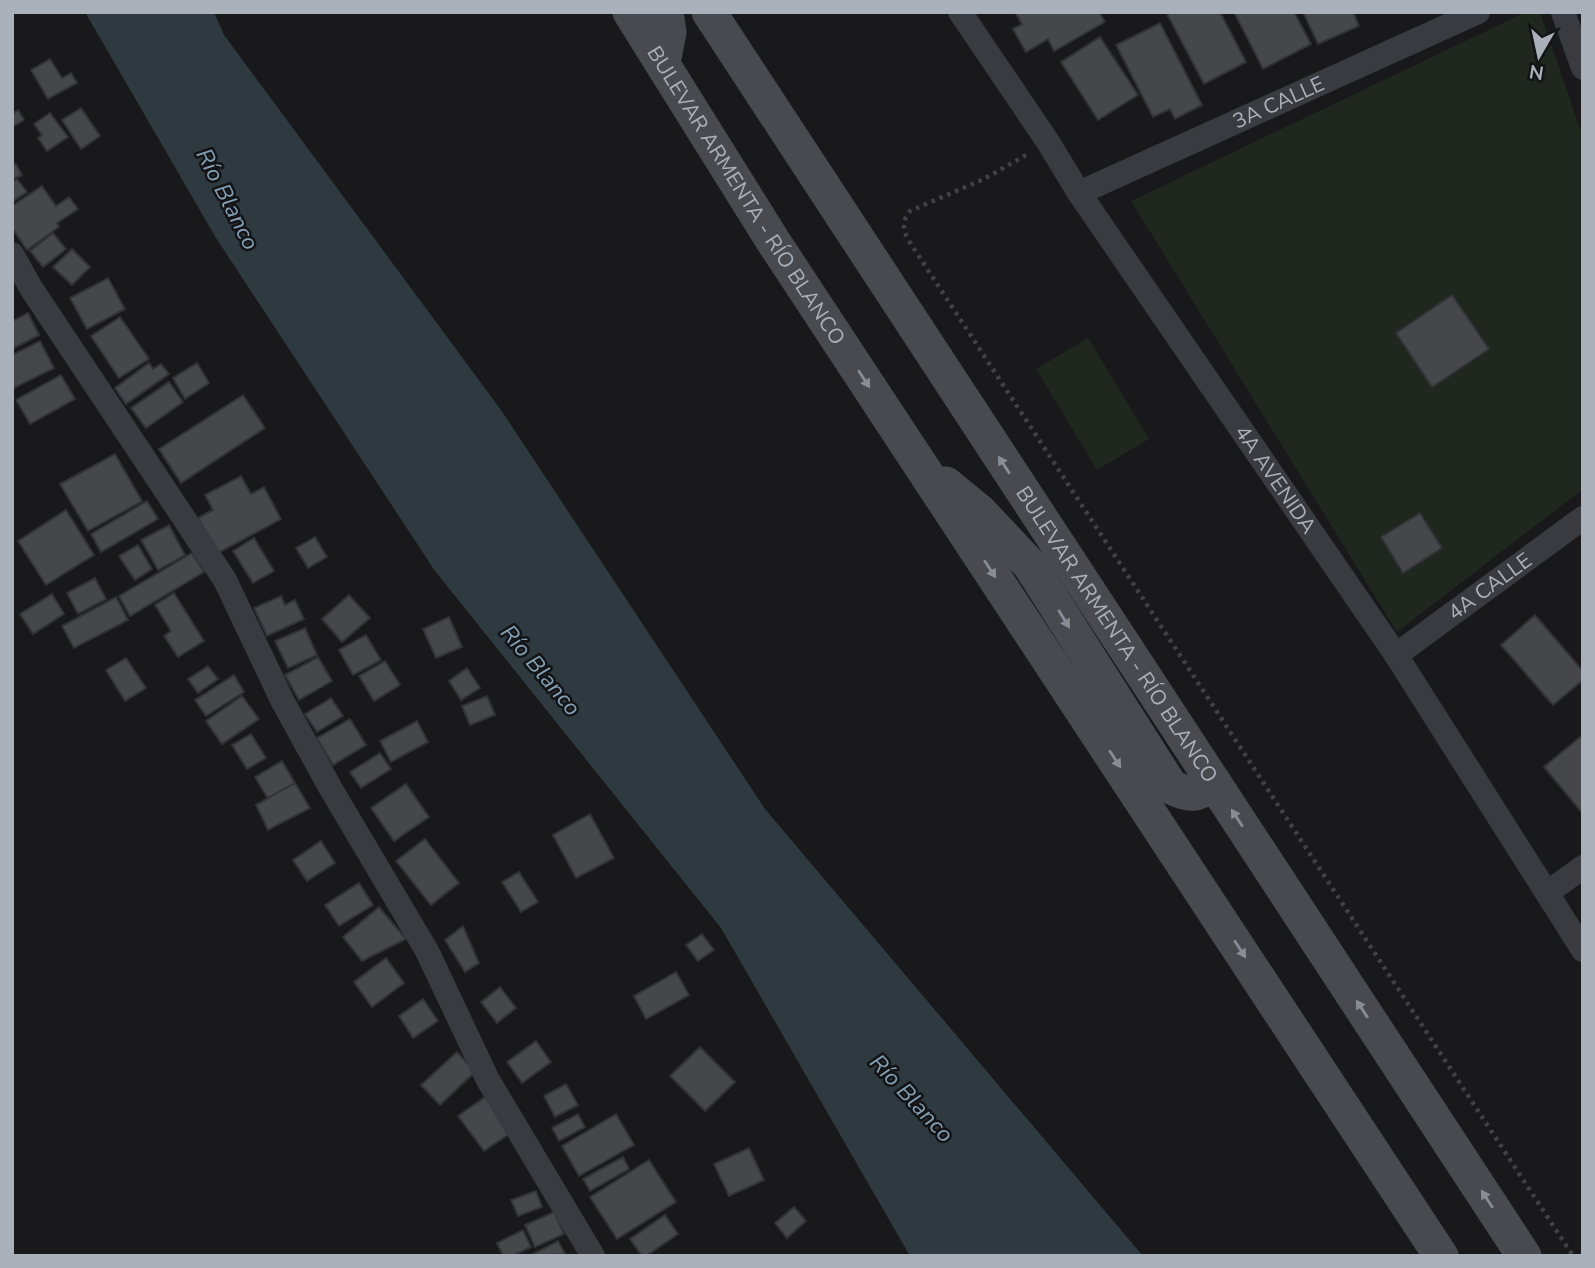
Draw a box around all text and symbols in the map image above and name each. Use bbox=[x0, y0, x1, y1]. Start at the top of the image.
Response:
north arrow bbox=[1504, 21, 1574, 91]
street label: BULEVAR ARMENTA - RÍO BLANCO bbox=[641, 41, 852, 350]
text: N bbox=[1527, 58, 1546, 86]
street label: 3A CALLE bbox=[1228, 70, 1329, 135]
water label: Río Blanco bbox=[189, 143, 266, 255]
one-way arrow bbox=[858, 370, 871, 389]
street label: 4A AVENIDA bbox=[1228, 420, 1323, 539]
one-way arrow bbox=[998, 455, 1011, 474]
street label: BULEVAR ARMENTA - RÍO BLANCO bbox=[1009, 481, 1224, 788]
street label: 4A CALLE bbox=[1442, 546, 1537, 627]
one-way arrow bbox=[983, 560, 996, 579]
one-way arrow bbox=[1057, 609, 1070, 628]
water label: Río Blanco bbox=[493, 618, 588, 723]
one-way arrow bbox=[1108, 750, 1121, 769]
one-way arrow bbox=[1231, 809, 1244, 828]
one-way arrow bbox=[1233, 940, 1246, 959]
one-way arrow bbox=[1355, 999, 1368, 1018]
water label: Río Blanco bbox=[863, 1047, 961, 1149]
one-way arrow bbox=[1480, 1189, 1493, 1208]

